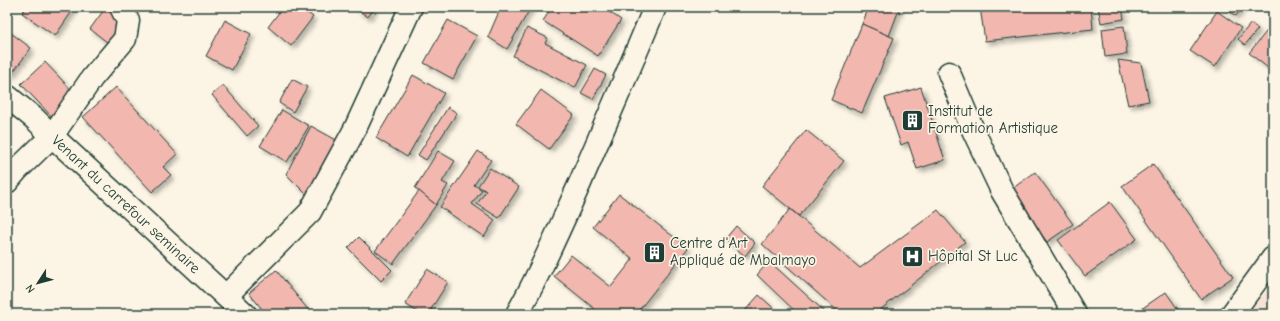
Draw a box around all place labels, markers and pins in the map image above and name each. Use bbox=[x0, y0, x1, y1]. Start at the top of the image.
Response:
place label: Institut de Formation Artistique bbox=[928, 102, 1058, 137]
building icon: Institut de Formation Artistique bbox=[899, 107, 925, 133]
place label: Centre d'Art Appliqué de Mbalmayo bbox=[670, 234, 816, 269]
building icon: Centre d'Art Appliqué de Mbalmayo bbox=[641, 239, 667, 265]
hospital icon: Hôpital St Luc bbox=[900, 243, 926, 269]
place label: Hôpital St Luc bbox=[928, 247, 1018, 265]

